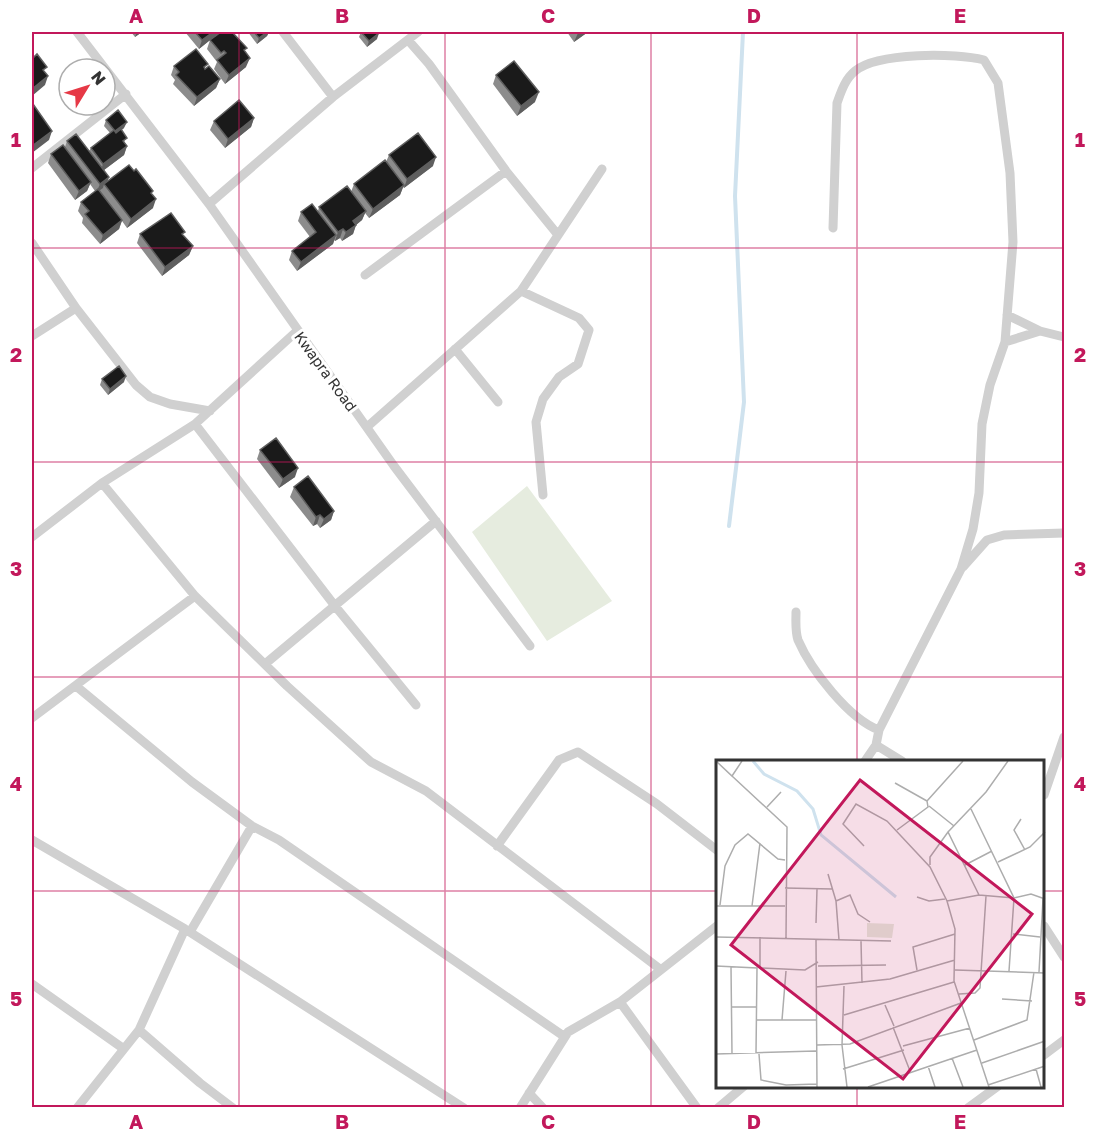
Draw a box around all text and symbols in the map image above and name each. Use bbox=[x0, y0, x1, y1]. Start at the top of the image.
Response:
text: A bbox=[129, 3, 143, 27]
text: B bbox=[335, 3, 349, 27]
text: C bbox=[541, 3, 555, 27]
text: D bbox=[747, 3, 761, 27]
text: E bbox=[954, 3, 966, 27]
north arrow bbox=[57, 57, 117, 117]
text: N bbox=[87, 67, 110, 89]
text: 1 bbox=[11, 127, 21, 151]
text: 1 bbox=[1075, 127, 1085, 151]
street label: Kwapra Road bbox=[291, 328, 361, 414]
text: 2 bbox=[10, 342, 22, 366]
text: 2 bbox=[1074, 342, 1086, 366]
text: 3 bbox=[10, 556, 22, 580]
text: 3 bbox=[1074, 556, 1086, 580]
inset map bbox=[716, 760, 1045, 1088]
text: 4 bbox=[10, 771, 22, 795]
text: 4 bbox=[1074, 771, 1086, 795]
text: 5 bbox=[10, 986, 22, 1010]
text: 5 bbox=[1074, 986, 1086, 1010]
text: A bbox=[129, 1109, 143, 1133]
text: B bbox=[335, 1109, 349, 1133]
text: C bbox=[541, 1109, 555, 1133]
text: D bbox=[747, 1109, 761, 1133]
text: E bbox=[954, 1109, 966, 1133]

